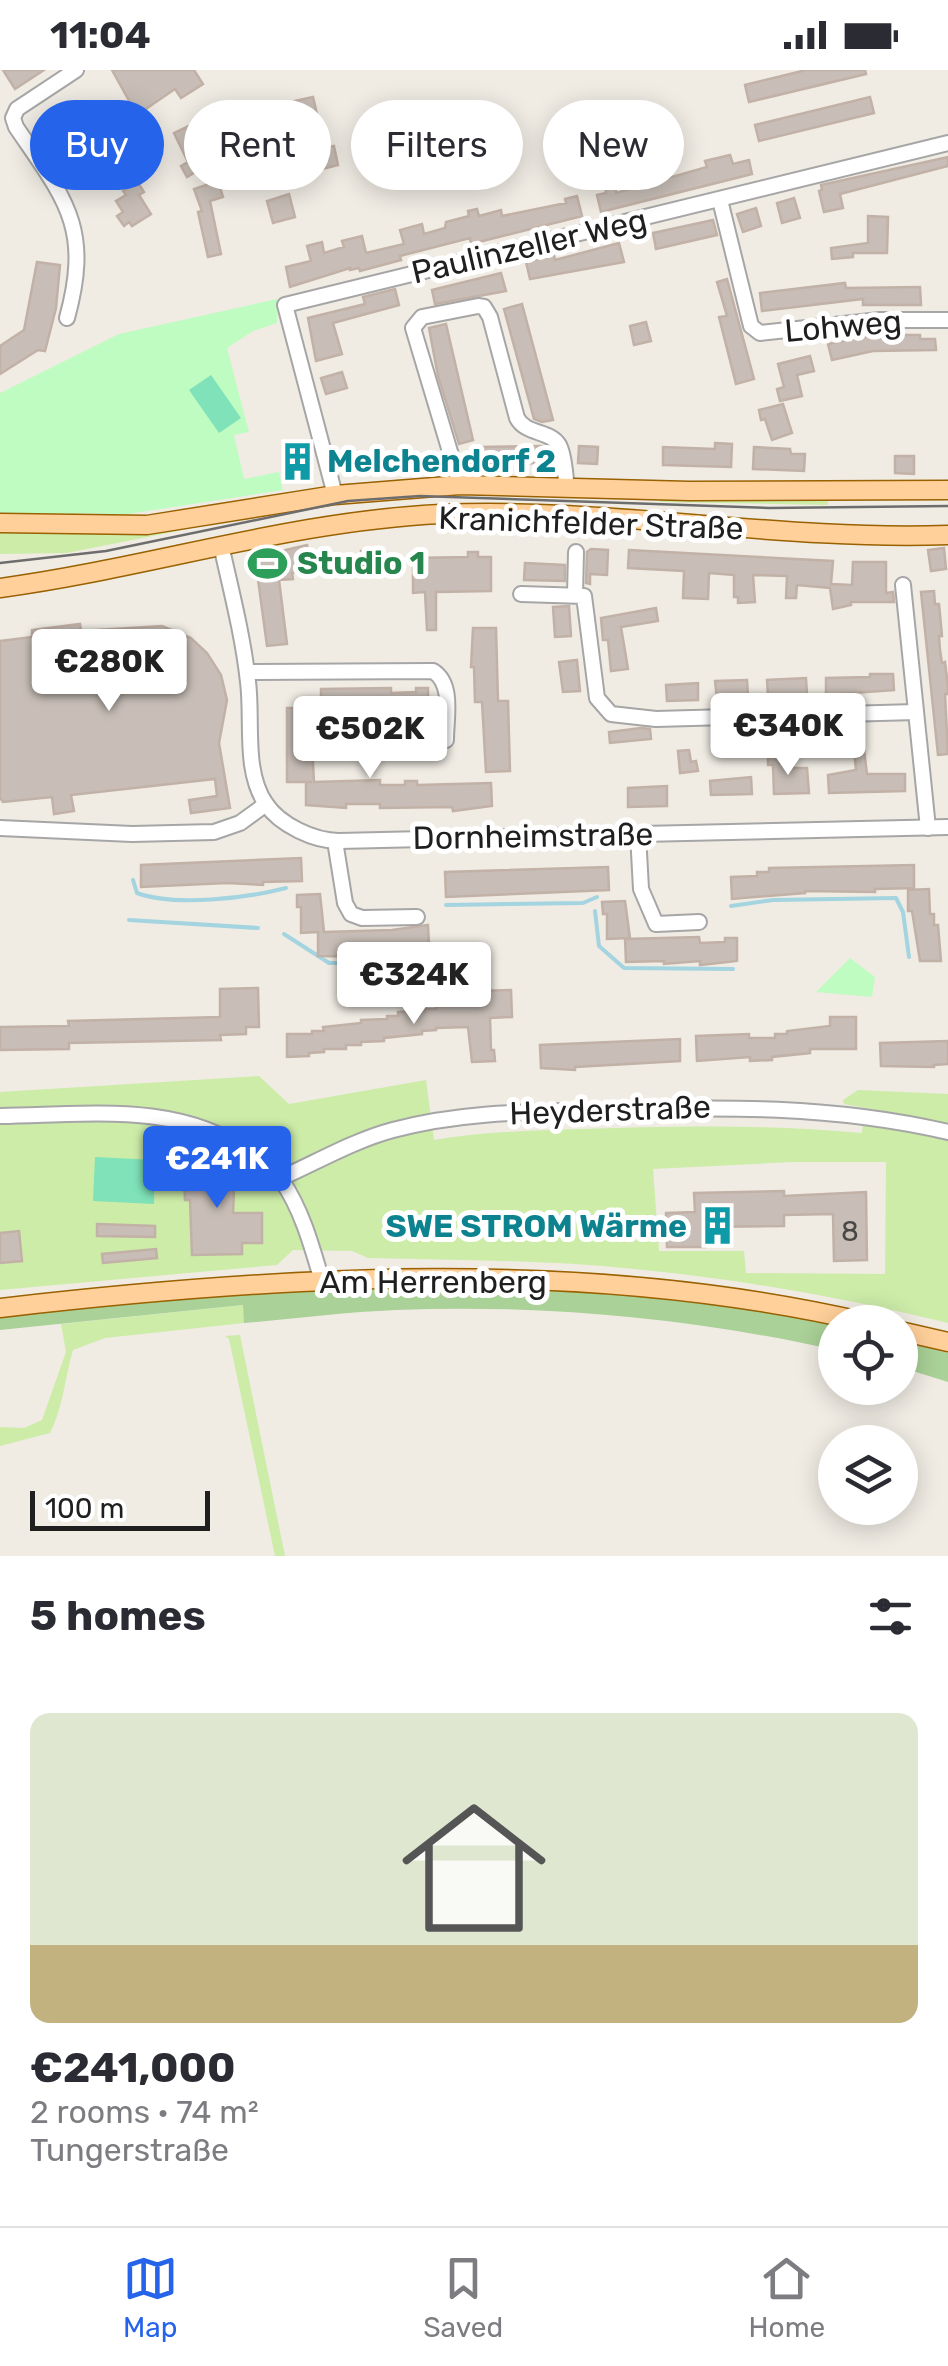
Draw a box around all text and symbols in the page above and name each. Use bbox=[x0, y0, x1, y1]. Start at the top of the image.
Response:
text: 11:04 bbox=[50, 12, 151, 58]
chip: Buy bbox=[30, 100, 164, 190]
chip: Rent bbox=[184, 100, 331, 190]
chip: Filters bbox=[351, 100, 523, 190]
chip: New bbox=[543, 100, 684, 190]
street label: Paulinzeller Weg bbox=[408, 200, 650, 292]
street label: Lohweg bbox=[783, 302, 903, 350]
building icon: Melchendorf 2 bbox=[276, 440, 318, 482]
place label: Melchendorf 2 bbox=[327, 442, 556, 480]
street label: Kranichfelder Straße bbox=[438, 499, 744, 547]
sports icon: Studio 1 bbox=[246, 542, 288, 584]
place label: Studio 1 bbox=[297, 544, 425, 582]
pin: €280K bbox=[39, 629, 179, 714]
text: €280K bbox=[54, 642, 164, 680]
pin: €340K bbox=[718, 693, 858, 778]
pin: €502K bbox=[300, 696, 440, 781]
text: €340K bbox=[732, 706, 844, 744]
text: €502K bbox=[315, 709, 425, 747]
street label: Dornheimstraße bbox=[412, 815, 654, 857]
pin: €324K bbox=[344, 942, 484, 1027]
text: €324K bbox=[359, 955, 469, 993]
street label: Heyderstraße bbox=[509, 1087, 711, 1133]
pin: €241K bbox=[147, 1126, 287, 1211]
text: €241K bbox=[165, 1139, 269, 1177]
building icon: SWE STROM Wärme bbox=[696, 1205, 738, 1247]
place label: SWE STROM Wärme bbox=[385, 1207, 687, 1245]
house number: 8 bbox=[841, 1215, 859, 1248]
street label: Am Herrenberg bbox=[319, 1263, 547, 1301]
map controls bbox=[818, 1305, 918, 1525]
button: locate bbox=[818, 1305, 918, 1405]
button: layers bbox=[818, 1425, 918, 1525]
scale bar bbox=[30, 1486, 210, 1530]
text: 100 m bbox=[45, 1492, 124, 1525]
icon: filters bbox=[863, 1589, 918, 1644]
text: 5 homes bbox=[30, 1591, 206, 1641]
icon: home bbox=[384, 1778, 564, 1958]
text: €241,000 bbox=[30, 2043, 236, 2093]
text: 2 rooms · 74 m² bbox=[30, 2093, 259, 2131]
text: Tungerstraße bbox=[30, 2131, 229, 2169]
tab: Map bbox=[123, 2251, 178, 2344]
tab: Saved bbox=[423, 2251, 503, 2344]
tab: Home bbox=[749, 2251, 825, 2344]

